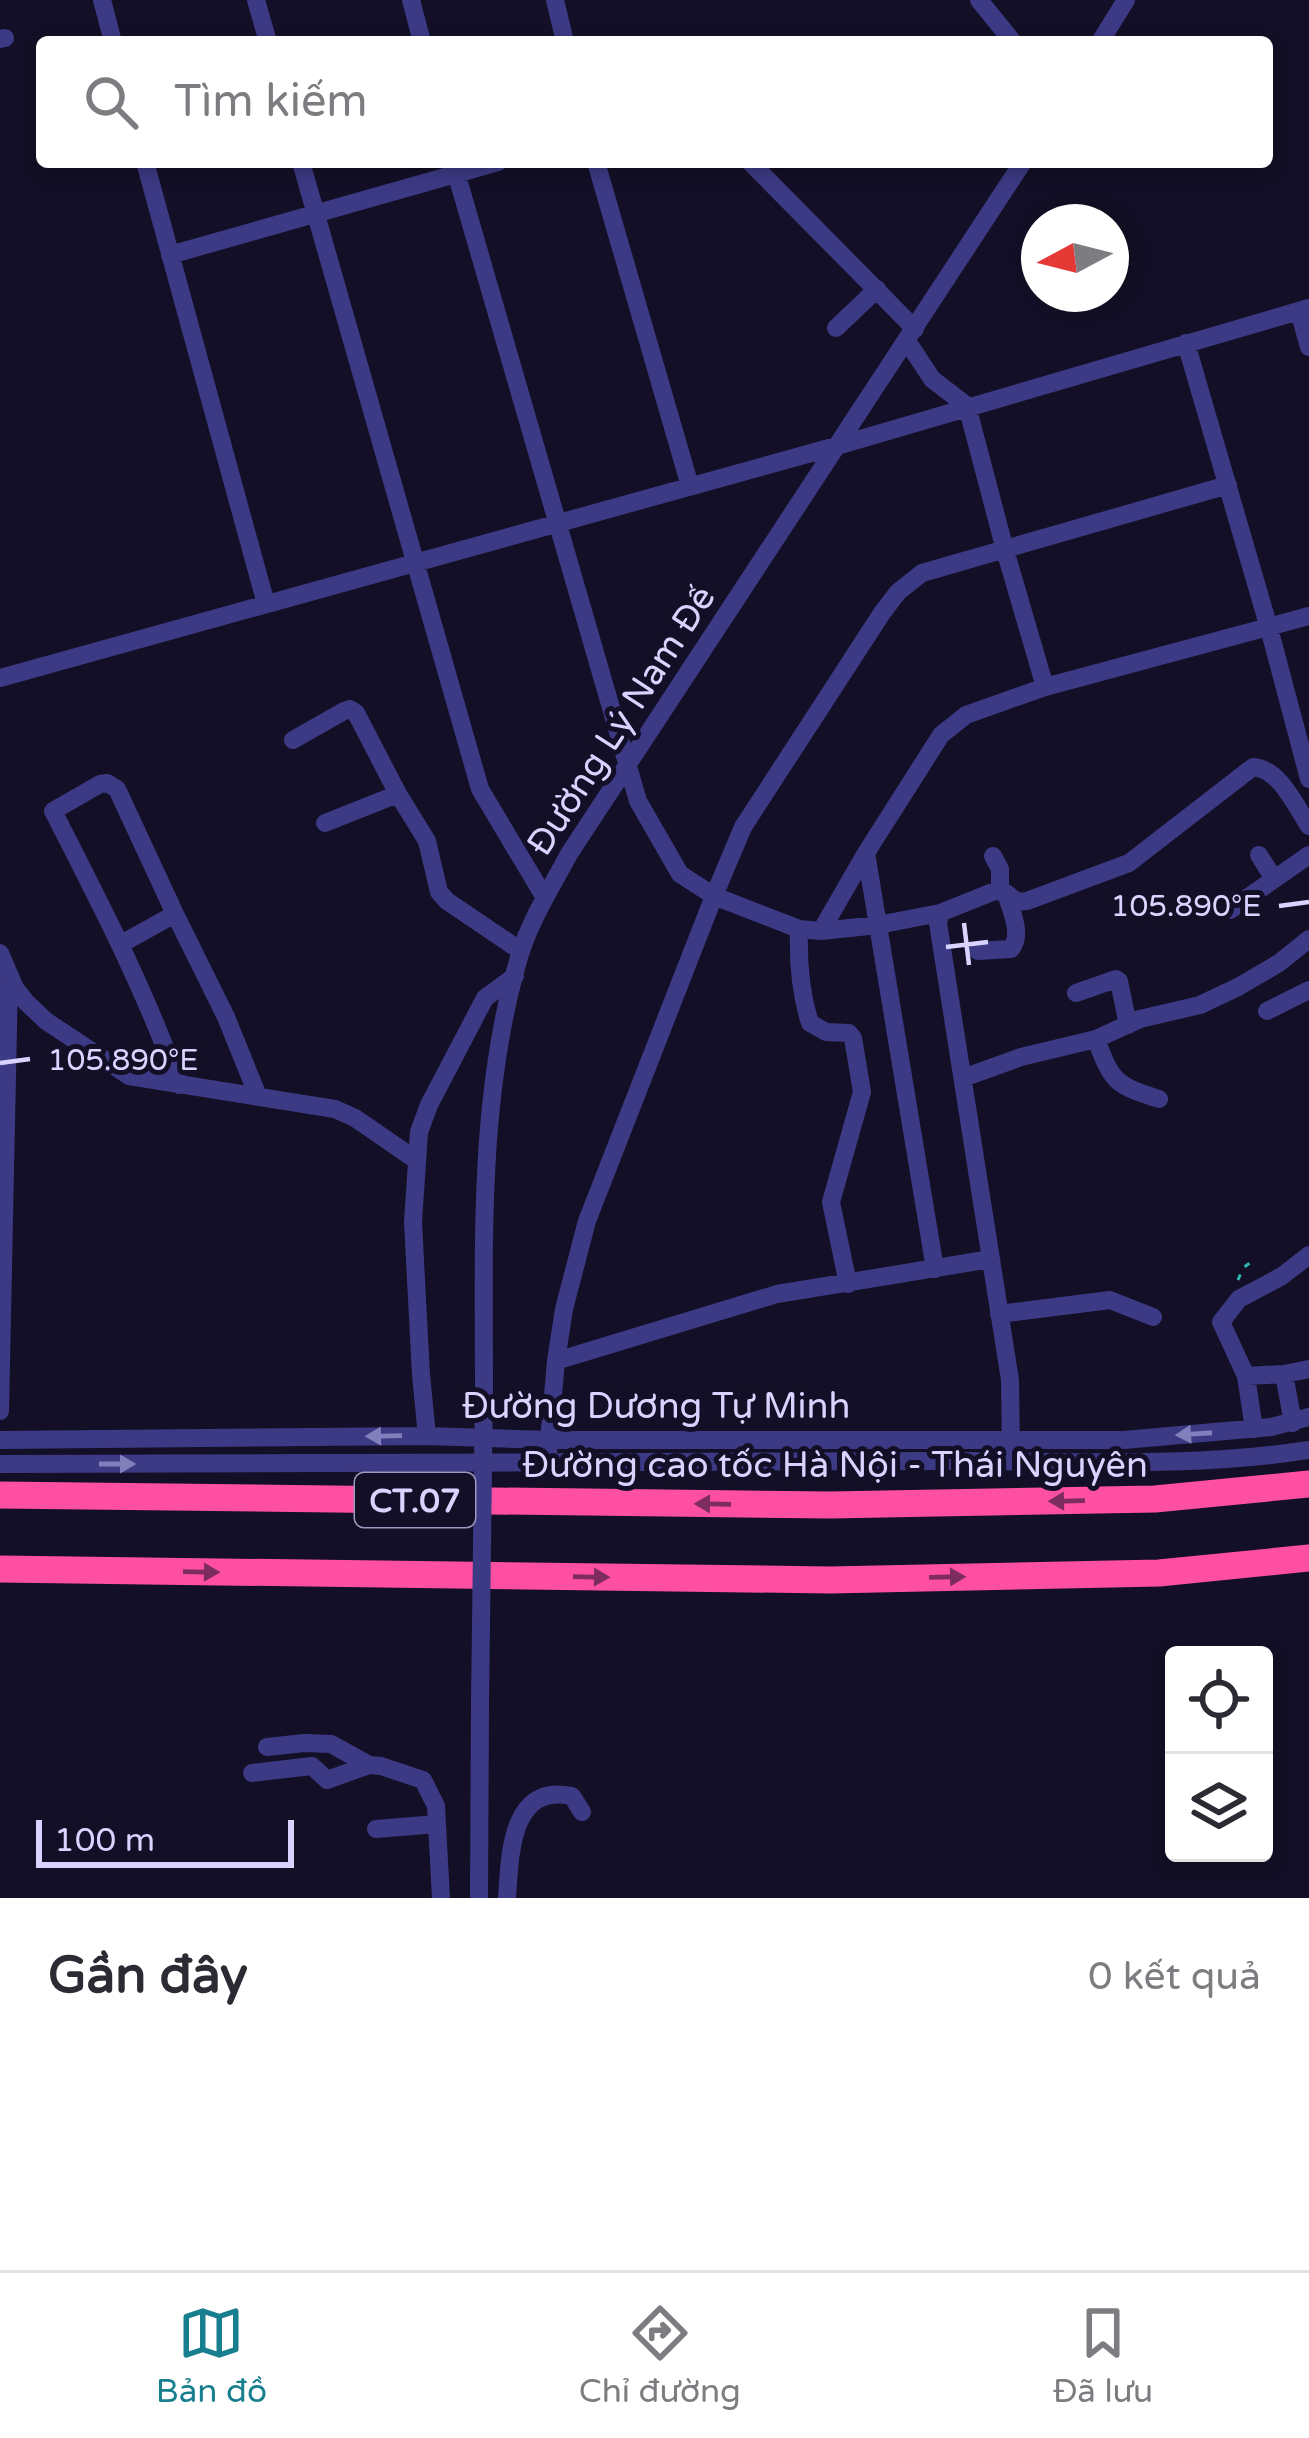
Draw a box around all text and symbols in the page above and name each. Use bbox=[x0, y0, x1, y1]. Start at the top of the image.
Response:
search box bbox=[36, 36, 1273, 168]
icon: search bbox=[78, 69, 144, 135]
text: Tìm kiếm bbox=[174, 75, 368, 129]
north arrow bbox=[1021, 204, 1129, 312]
street label: Đường Lý Nam Đế bbox=[518, 578, 725, 864]
text: 105.890°E bbox=[1111, 888, 1261, 925]
text: 105.890°E bbox=[48, 1042, 198, 1079]
street label: Đường Dương Tự Minh bbox=[462, 1385, 850, 1428]
one-way arrow bbox=[1175, 1425, 1212, 1444]
one-way arrow bbox=[364, 1426, 402, 1446]
street label: Đường cao tốc Hà Nội - Thái Nguyên bbox=[522, 1444, 1148, 1487]
one-way arrow bbox=[99, 1454, 137, 1474]
road number: CT.07 bbox=[355, 1473, 475, 1527]
one-way arrow bbox=[1047, 1491, 1085, 1511]
one-way arrow bbox=[693, 1494, 731, 1514]
one-way arrow bbox=[183, 1562, 221, 1581]
one-way arrow bbox=[573, 1567, 611, 1586]
one-way arrow bbox=[929, 1568, 967, 1587]
map controls bbox=[1165, 1646, 1273, 1862]
button: locate bbox=[1165, 1646, 1273, 1754]
button: layers bbox=[1165, 1754, 1273, 1862]
scale bar bbox=[36, 1814, 294, 1867]
text: 100 m bbox=[54, 1821, 155, 1860]
text: Gần đây bbox=[48, 1945, 248, 2007]
text: 0 kết quả bbox=[1088, 1953, 1261, 2000]
tab: Bản đồ bbox=[156, 2300, 267, 2411]
tab: Chỉ đường bbox=[579, 2300, 741, 2411]
tab: Đã lưu bbox=[1053, 2300, 1153, 2411]

